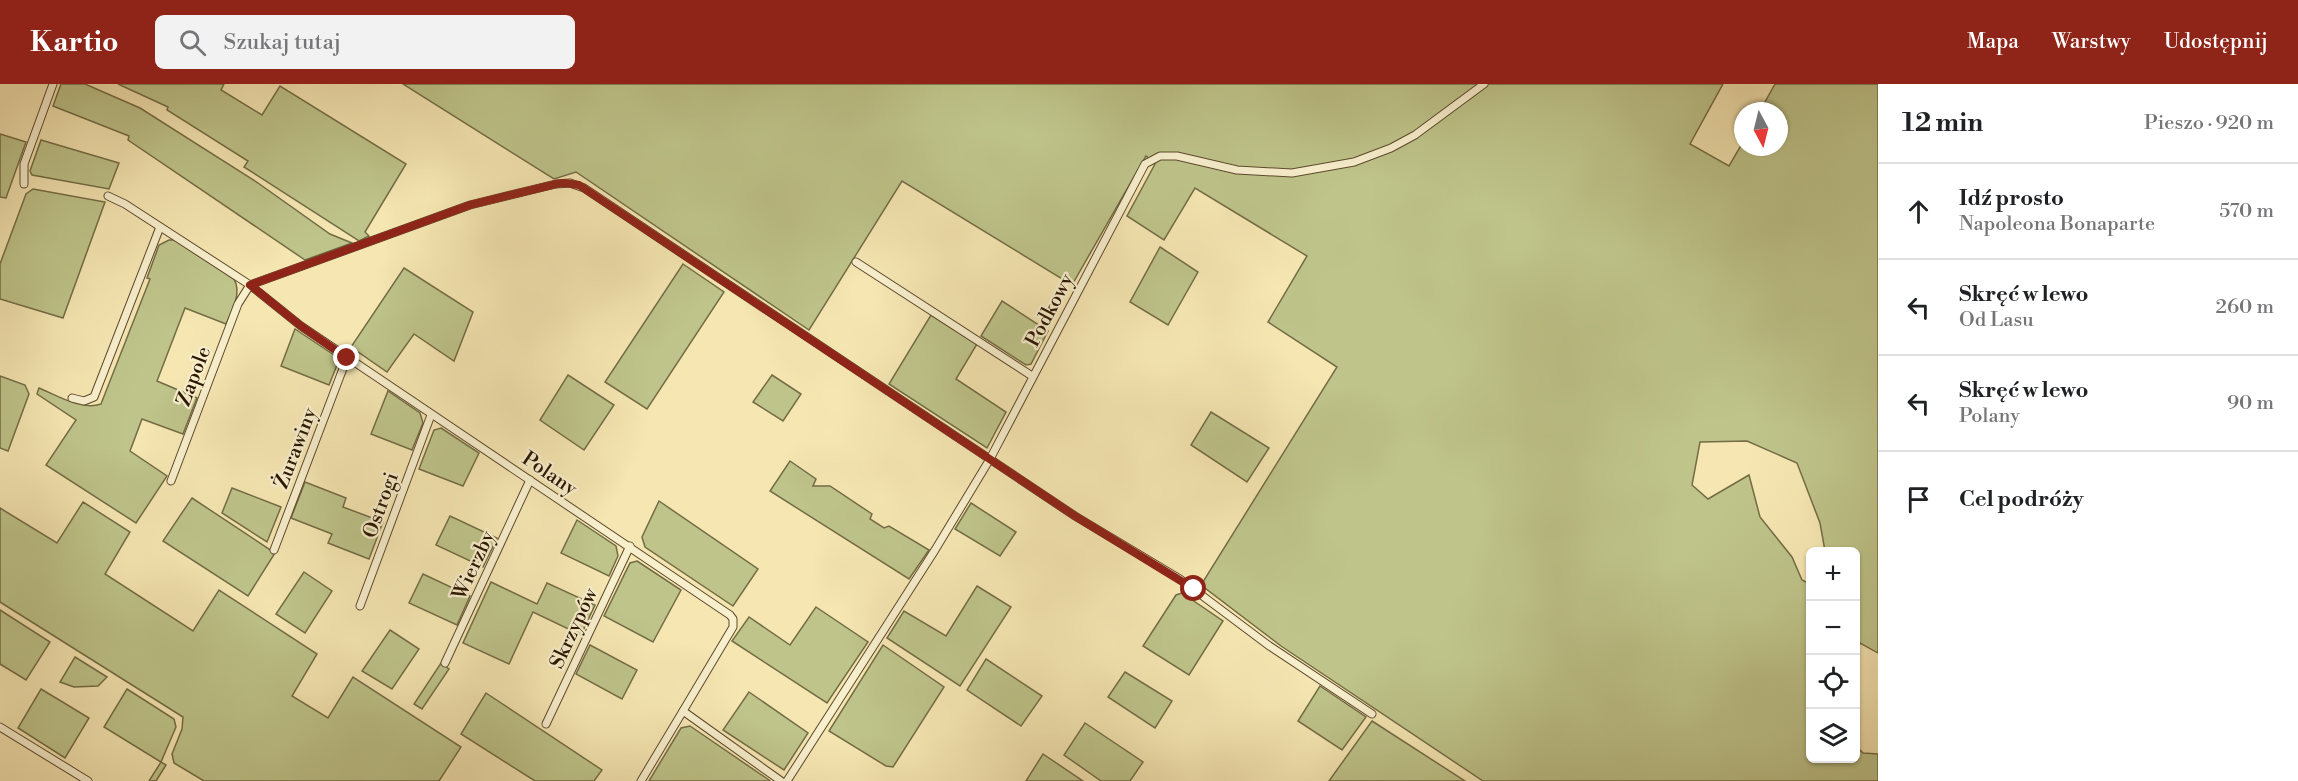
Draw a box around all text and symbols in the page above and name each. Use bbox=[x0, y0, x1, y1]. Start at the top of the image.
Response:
search box bbox=[155, 15, 575, 69]
text: Kartio bbox=[30, 25, 119, 60]
icon: search bbox=[176, 26, 209, 59]
text: Szukaj tutaj bbox=[224, 29, 341, 56]
text: Mapa bbox=[1967, 29, 2019, 55]
text: Warstwy bbox=[2052, 29, 2131, 55]
text: Udostępnij bbox=[2164, 29, 2268, 55]
north arrow bbox=[1734, 102, 1788, 156]
text: 12 min bbox=[1902, 107, 1983, 139]
text: Pieszo · 920 m bbox=[2144, 111, 2274, 136]
text: Idź prosto bbox=[1959, 185, 2064, 212]
icon: ahead bbox=[1902, 195, 1935, 228]
text: 570 m bbox=[2219, 199, 2274, 224]
text: Napoleona Bonaparte bbox=[1959, 212, 2155, 237]
street label: Podkowy bbox=[1021, 270, 1080, 352]
text: Skręć w lewo bbox=[1959, 281, 2088, 308]
icon: left bbox=[1902, 291, 1935, 324]
text: 260 m bbox=[2216, 295, 2274, 320]
text: Od Lasu bbox=[1959, 308, 2034, 333]
street label: Zapole bbox=[172, 343, 217, 410]
route end bbox=[333, 344, 359, 370]
text: Skręć w lewo bbox=[1959, 377, 2088, 404]
icon: left bbox=[1902, 387, 1935, 420]
text: 90 m bbox=[2227, 391, 2274, 416]
street label: Żurawiny bbox=[269, 404, 323, 493]
text: Polany bbox=[1959, 404, 2020, 429]
street label: Polany bbox=[517, 447, 582, 502]
street label: Ostrogi bbox=[358, 469, 405, 542]
icon: arrive bbox=[1902, 483, 1935, 516]
text: Cel podróży bbox=[1959, 486, 2083, 513]
street label: Wierzby bbox=[447, 527, 501, 605]
map controls bbox=[1806, 547, 1860, 763]
button: + bbox=[1806, 547, 1860, 601]
route start bbox=[1180, 575, 1206, 601]
street label: Skrzypów bbox=[545, 583, 604, 673]
button: − bbox=[1806, 601, 1860, 655]
button: locate bbox=[1806, 655, 1860, 709]
button: layers bbox=[1806, 709, 1860, 763]

